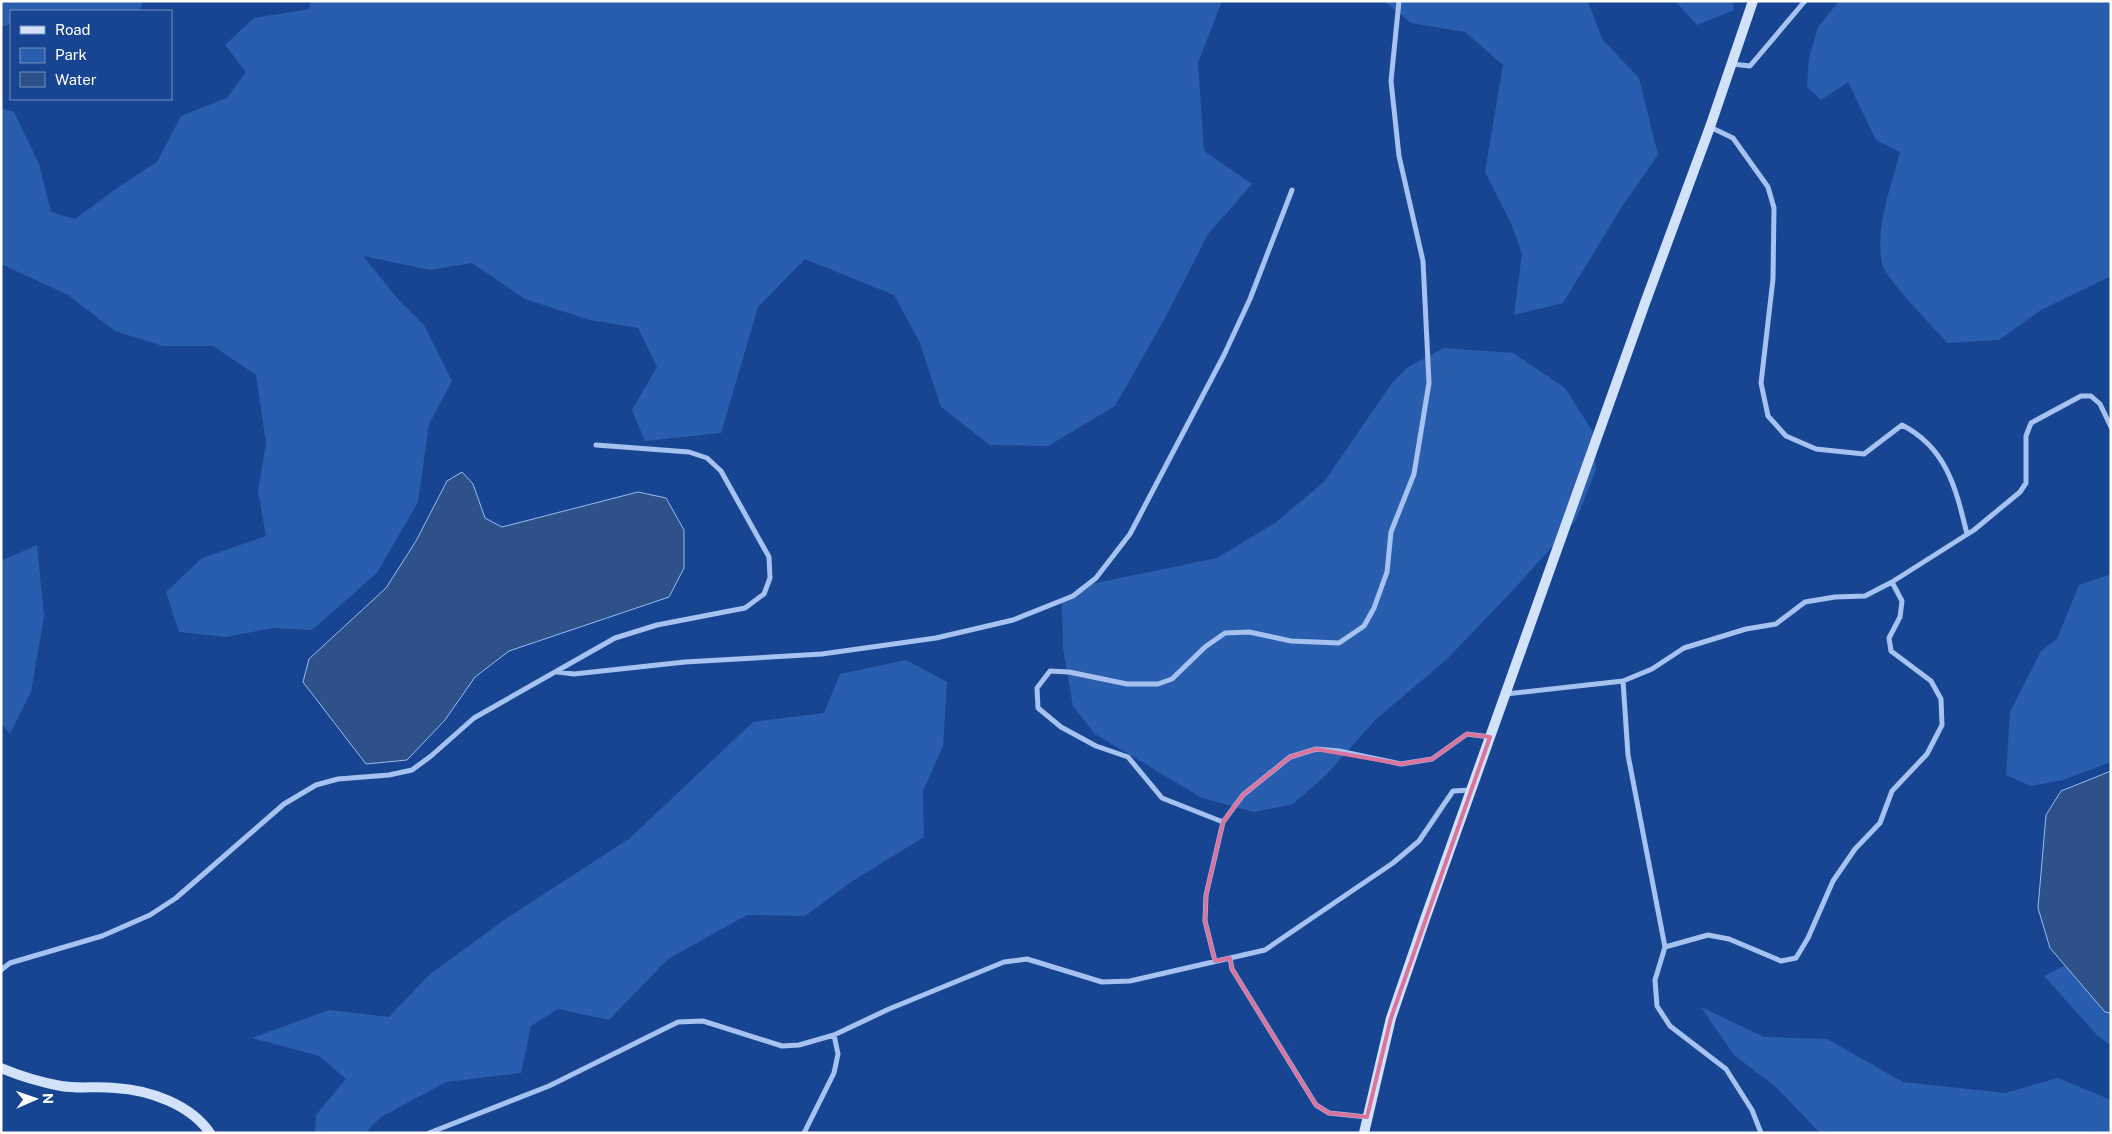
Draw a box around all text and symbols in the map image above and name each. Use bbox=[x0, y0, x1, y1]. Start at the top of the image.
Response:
legend bbox=[10, 10, 172, 100]
text: Road bbox=[55, 21, 91, 38]
text: Park bbox=[55, 46, 87, 63]
text: Water bbox=[55, 71, 97, 88]
north arrow bbox=[10, 1074, 60, 1124]
text: N bbox=[40, 1093, 56, 1104]

